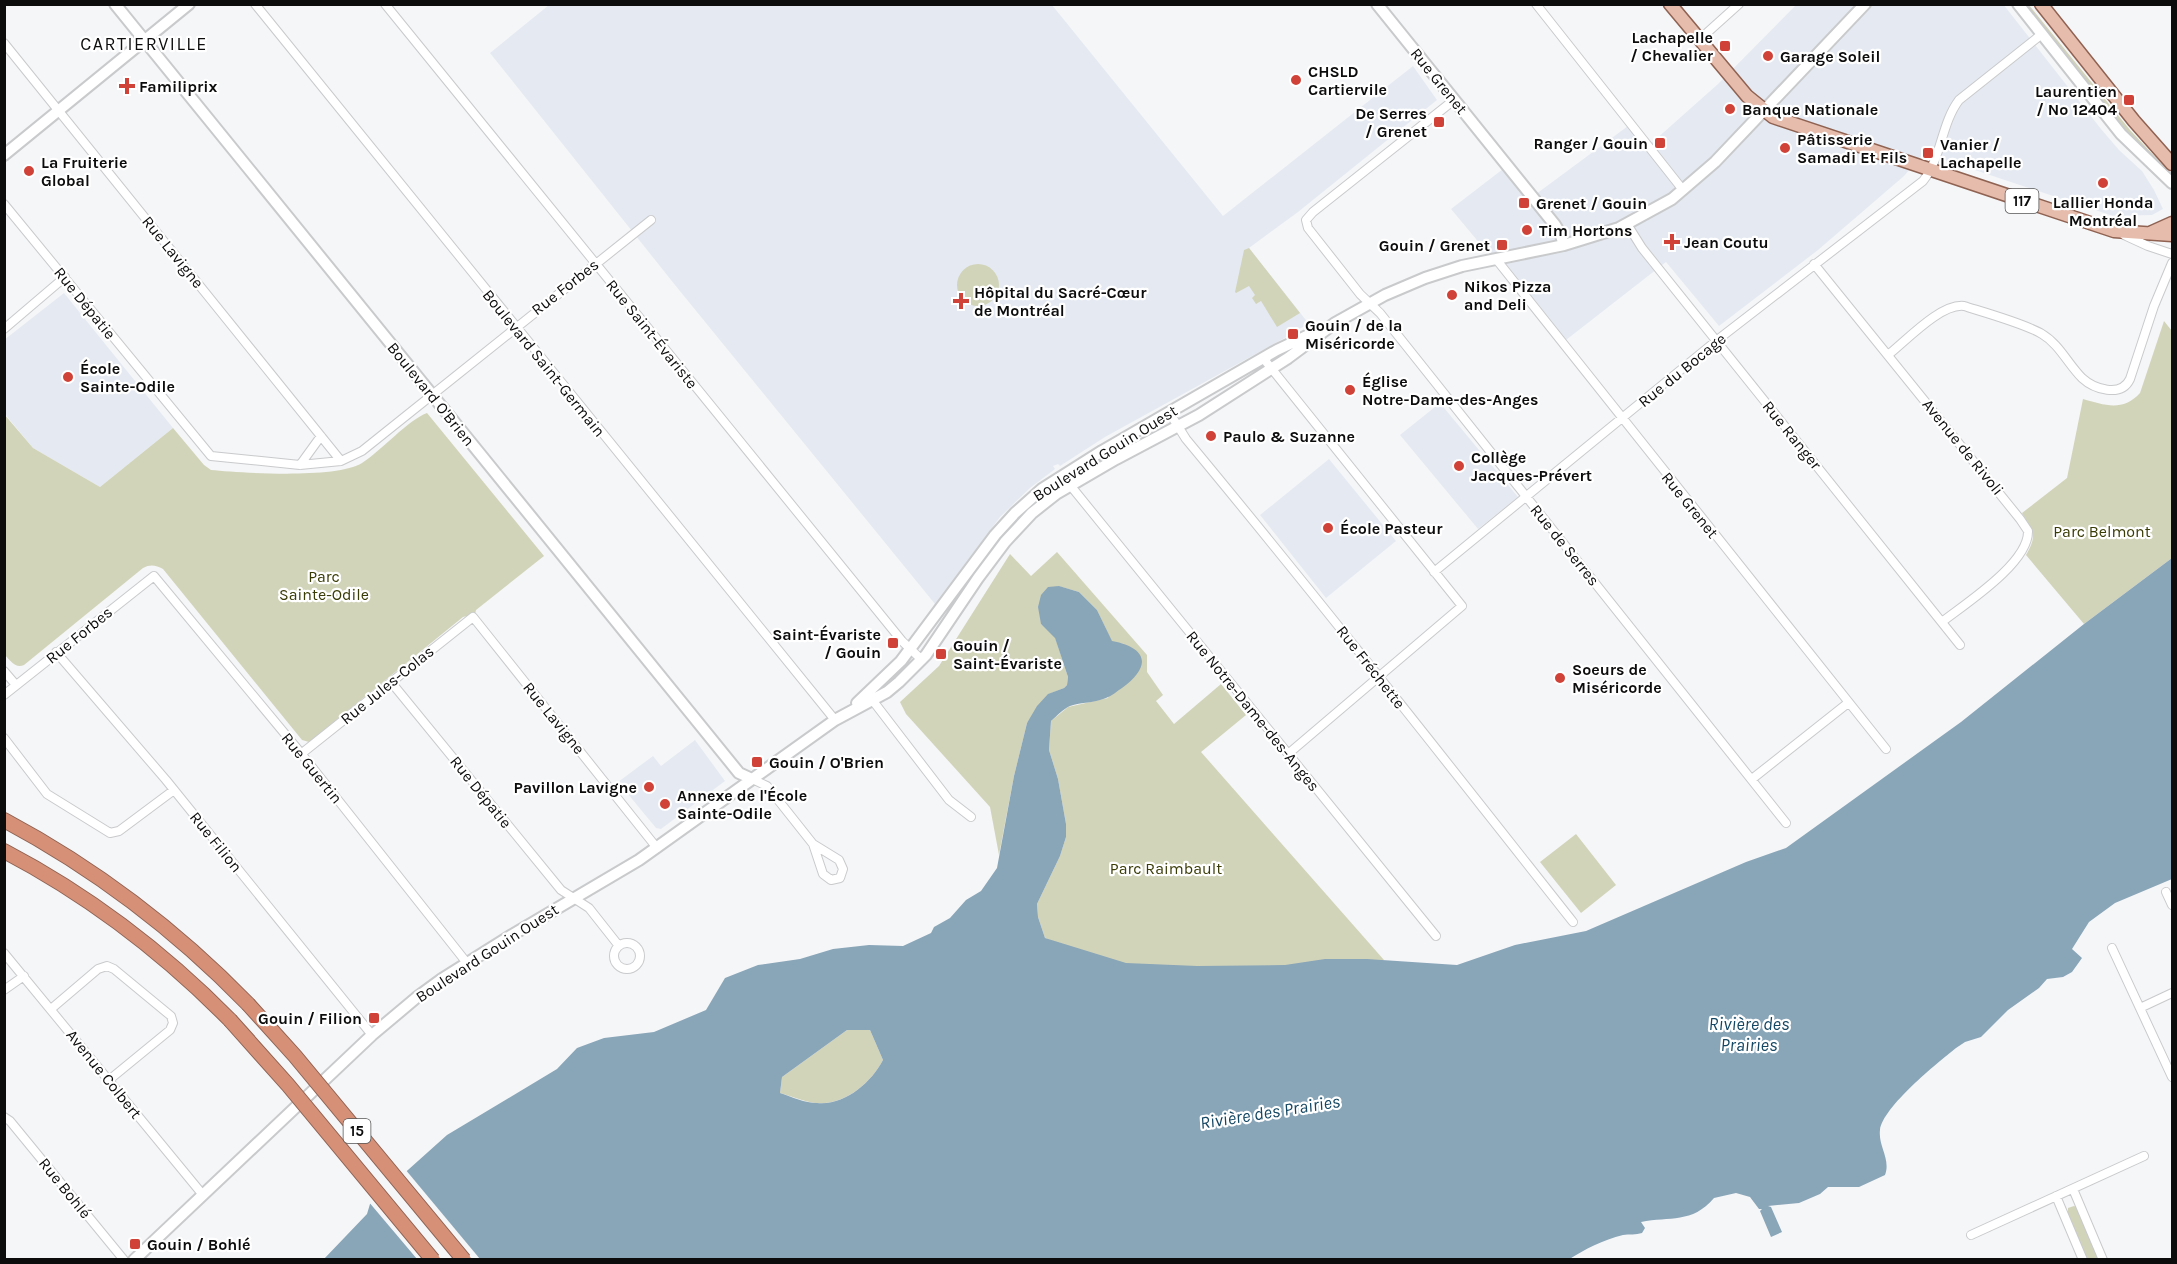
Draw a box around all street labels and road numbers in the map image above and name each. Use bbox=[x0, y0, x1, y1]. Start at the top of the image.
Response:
street label: Rue Grenet bbox=[1407, 44, 1471, 118]
road number: 117 bbox=[2006, 189, 2038, 213]
street label: Rue Lavigne bbox=[138, 212, 208, 292]
street label: Rue Forbes bbox=[528, 255, 602, 319]
street label: Rue Dépatie bbox=[50, 263, 120, 343]
street label: Rue Saint-Évariste bbox=[602, 276, 702, 392]
street label: Boulevard Saint-Germain bbox=[479, 286, 609, 440]
street label: Rue du Bocage bbox=[1634, 329, 1730, 411]
street label: Boulevard O'Brien bbox=[383, 338, 479, 450]
street label: Avenue de Rivoli bbox=[1918, 395, 2008, 499]
street label: Rue Ranger bbox=[1759, 397, 1826, 473]
street label: Boulevard Gouin Ouest bbox=[1029, 401, 1181, 505]
street label: Rue Grenet bbox=[1658, 468, 1722, 542]
street label: Rue de Serres bbox=[1526, 501, 1604, 589]
street label: Rue Forbes bbox=[42, 602, 116, 668]
street label: Rue Fréchette bbox=[1333, 622, 1409, 712]
street label: Rue Notre-Dame-des-Anges bbox=[1182, 627, 1324, 795]
street label: Rue Jules-Colas bbox=[336, 642, 438, 728]
street label: Rue Lavigne bbox=[519, 678, 589, 758]
street label: Rue Guertin bbox=[278, 729, 346, 807]
street label: Rue Dépatie bbox=[446, 752, 516, 832]
street label: Rue Filion bbox=[186, 808, 246, 876]
street label: Boulevard Gouin Ouest bbox=[412, 900, 562, 1006]
street label: Avenue Colbert bbox=[62, 1026, 146, 1122]
road number: 15 bbox=[344, 1119, 370, 1143]
street label: Rue Bohlé bbox=[35, 1154, 95, 1222]

